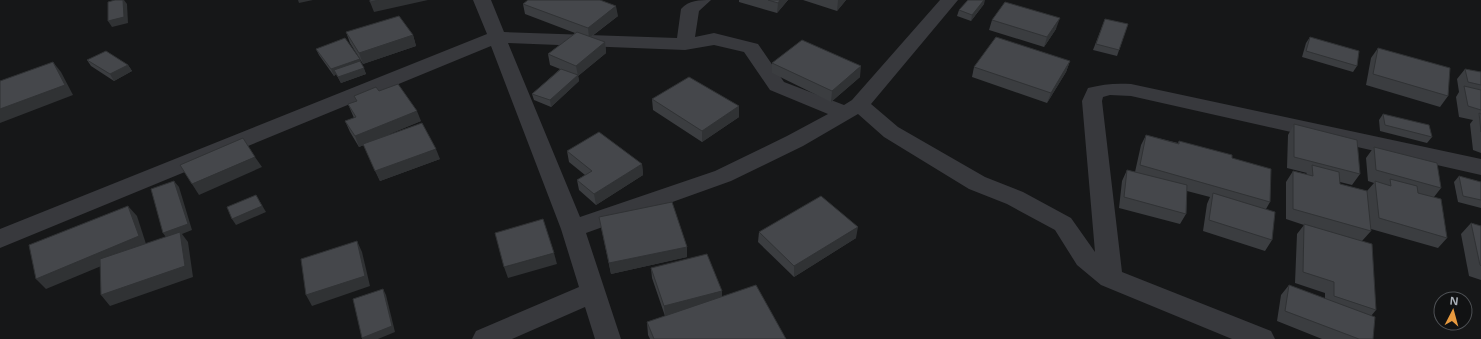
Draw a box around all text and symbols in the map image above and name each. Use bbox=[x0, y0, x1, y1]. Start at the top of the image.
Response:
north arrow bbox=[1433, 291, 1473, 331]
text: N bbox=[1449, 293, 1459, 308]

